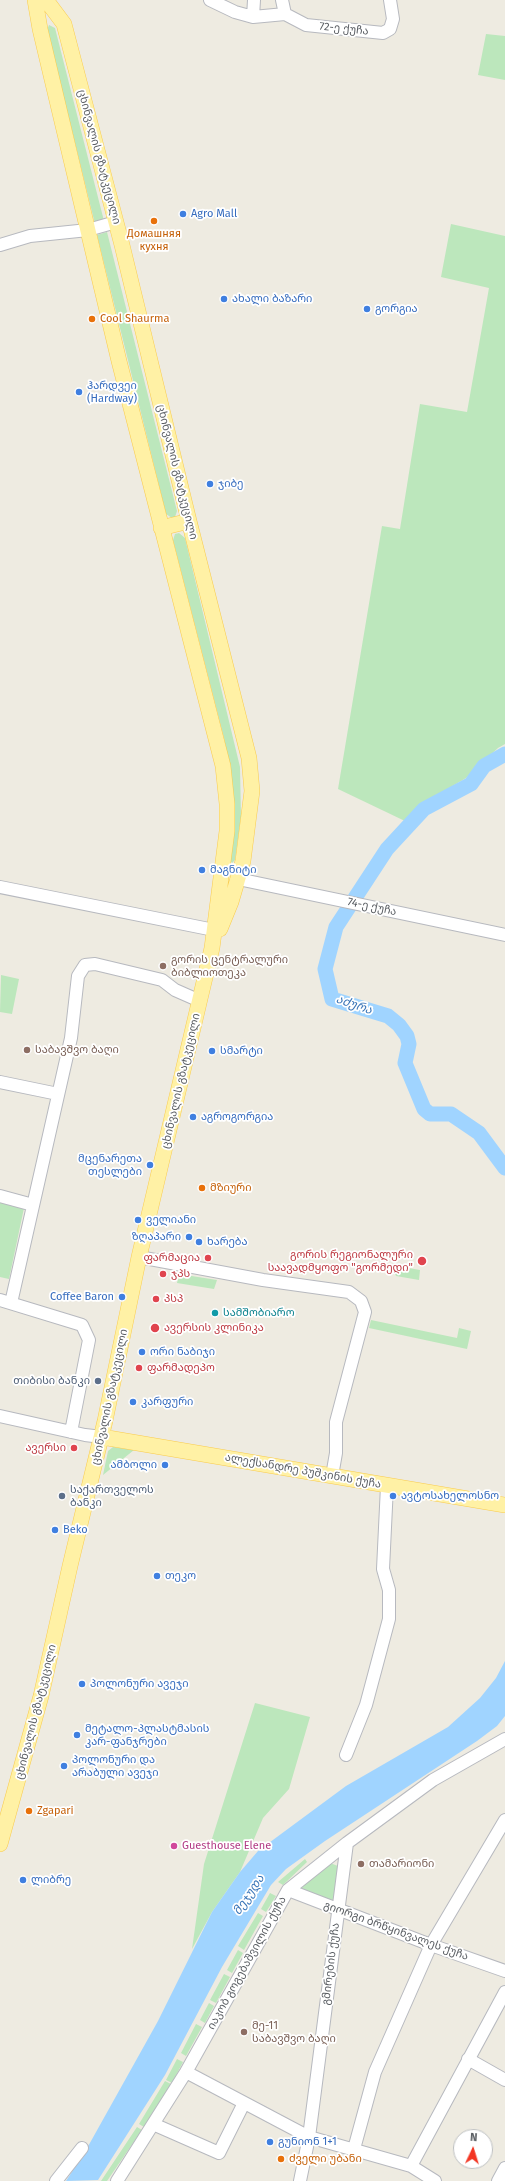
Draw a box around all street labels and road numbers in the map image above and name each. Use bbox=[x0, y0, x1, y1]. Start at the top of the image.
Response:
street label: 72-ე ქუჩა bbox=[319, 20, 369, 38]
street label: ცხინვალის გზატკეცილი bbox=[75, 88, 123, 226]
street label: ცხინვალის გზატკეცილი bbox=[154, 403, 200, 541]
street label: 74-ე ქუჩა bbox=[346, 895, 398, 919]
street label: ცხინვალის გზატკეცილი bbox=[159, 1012, 203, 1150]
street label: ცხინვალის გზატკეცილი bbox=[89, 1328, 131, 1466]
street label: ალექსანდრე პუშკინის ქუჩა bbox=[224, 1451, 382, 1491]
street label: ცხინვალის გზატკეცილი bbox=[13, 1643, 59, 1781]
street label: იაკობ გოგებაშვილის ქუჩა bbox=[205, 1894, 289, 2032]
street label: გიორგი ბრწყინვალეს ქუჩა bbox=[322, 1899, 470, 1963]
street label: გმირების ქუჩა bbox=[319, 1922, 343, 2006]

